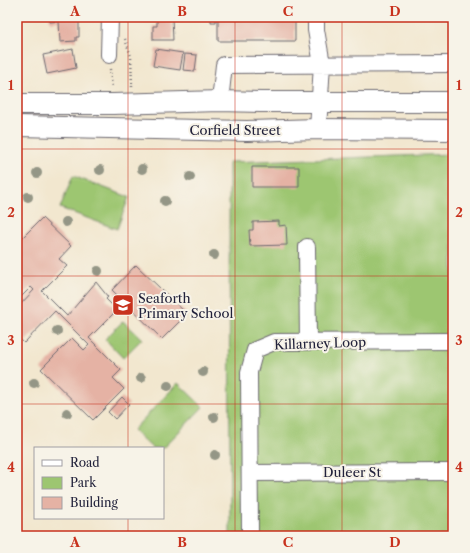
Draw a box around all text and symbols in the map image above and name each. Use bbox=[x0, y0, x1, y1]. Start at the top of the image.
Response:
text: A bbox=[69, 3, 81, 19]
text: B bbox=[177, 3, 187, 19]
text: C bbox=[283, 3, 293, 19]
text: D bbox=[389, 3, 401, 19]
text: 1 bbox=[8, 77, 14, 93]
text: 1 bbox=[456, 77, 462, 93]
street label: Corfield Street bbox=[189, 122, 281, 138]
text: 2 bbox=[7, 204, 15, 220]
text: 2 bbox=[455, 204, 463, 220]
place label: Seaforth Primary School bbox=[138, 290, 233, 321]
school or university icon: Seaforth Primary School bbox=[110, 292, 136, 318]
text: 3 bbox=[7, 332, 15, 348]
text: 3 bbox=[455, 332, 463, 348]
street label: Killarney Loop bbox=[274, 333, 366, 353]
legend bbox=[34, 447, 164, 519]
text: Road bbox=[70, 455, 100, 470]
text: 4 bbox=[7, 459, 15, 475]
text: 4 bbox=[455, 459, 463, 475]
street label: Duleer St bbox=[323, 464, 381, 480]
text: Park bbox=[70, 475, 97, 490]
text: Building bbox=[70, 495, 118, 510]
text: A bbox=[69, 534, 81, 550]
text: B bbox=[177, 534, 187, 550]
text: C bbox=[283, 534, 293, 550]
text: D bbox=[389, 534, 401, 550]

